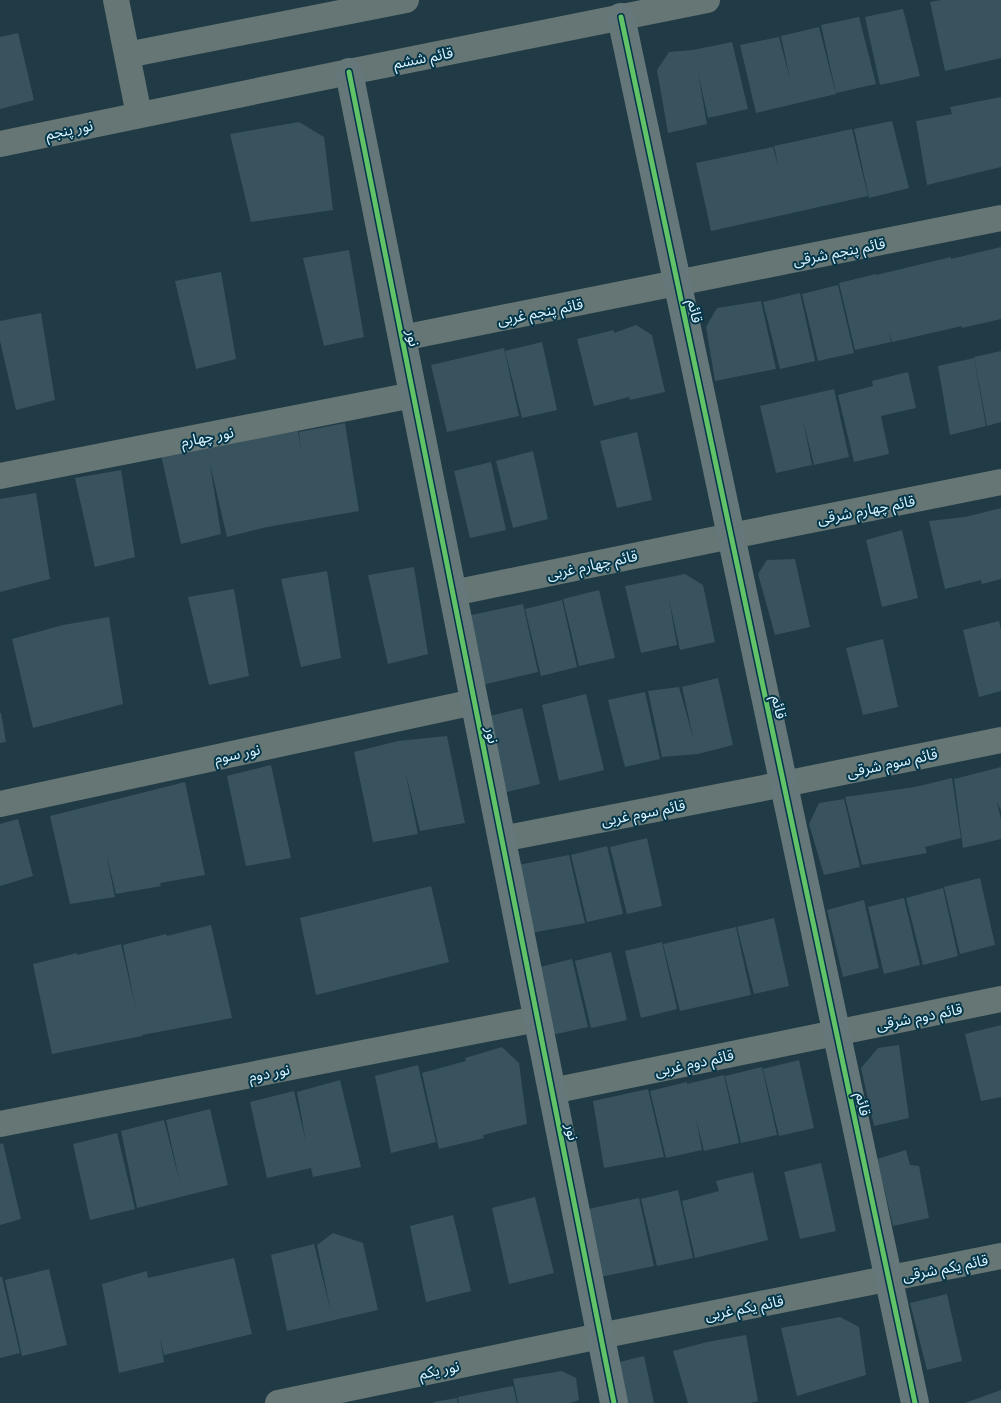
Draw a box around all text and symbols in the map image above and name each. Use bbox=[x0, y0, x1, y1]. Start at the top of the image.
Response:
street label: قائم ششم bbox=[392, 42, 455, 75]
street label: نور پنجم bbox=[44, 115, 95, 146]
street label: قائم پنجم شرقی bbox=[791, 233, 888, 272]
street label: قائم پنجم غربی bbox=[496, 294, 585, 331]
street label: قائم bbox=[682, 298, 707, 325]
street label: نور bbox=[402, 327, 424, 348]
street label: نور چهارم bbox=[179, 422, 236, 453]
street label: قائم چهارم شرقی bbox=[816, 491, 917, 530]
street label: قائم چهارم غربی bbox=[545, 546, 640, 585]
street label: قائم bbox=[766, 694, 791, 721]
street label: نور bbox=[481, 724, 503, 745]
street label: نور سوم bbox=[212, 739, 262, 770]
street label: قائم سوم شرقی bbox=[845, 744, 940, 783]
street label: قائم سوم غربی bbox=[599, 795, 688, 832]
street label: قائم دوم شرقی bbox=[874, 999, 964, 1036]
street label: قائم دوم غربی bbox=[653, 1045, 736, 1082]
street label: نور دوم bbox=[247, 1059, 292, 1088]
street label: قائم bbox=[850, 1091, 875, 1118]
street label: نور bbox=[561, 1121, 583, 1142]
street label: قائم یکم شرقی bbox=[901, 1250, 990, 1287]
street label: قائم یکم غربی bbox=[703, 1290, 786, 1326]
street label: نور یکم bbox=[417, 1356, 462, 1385]

